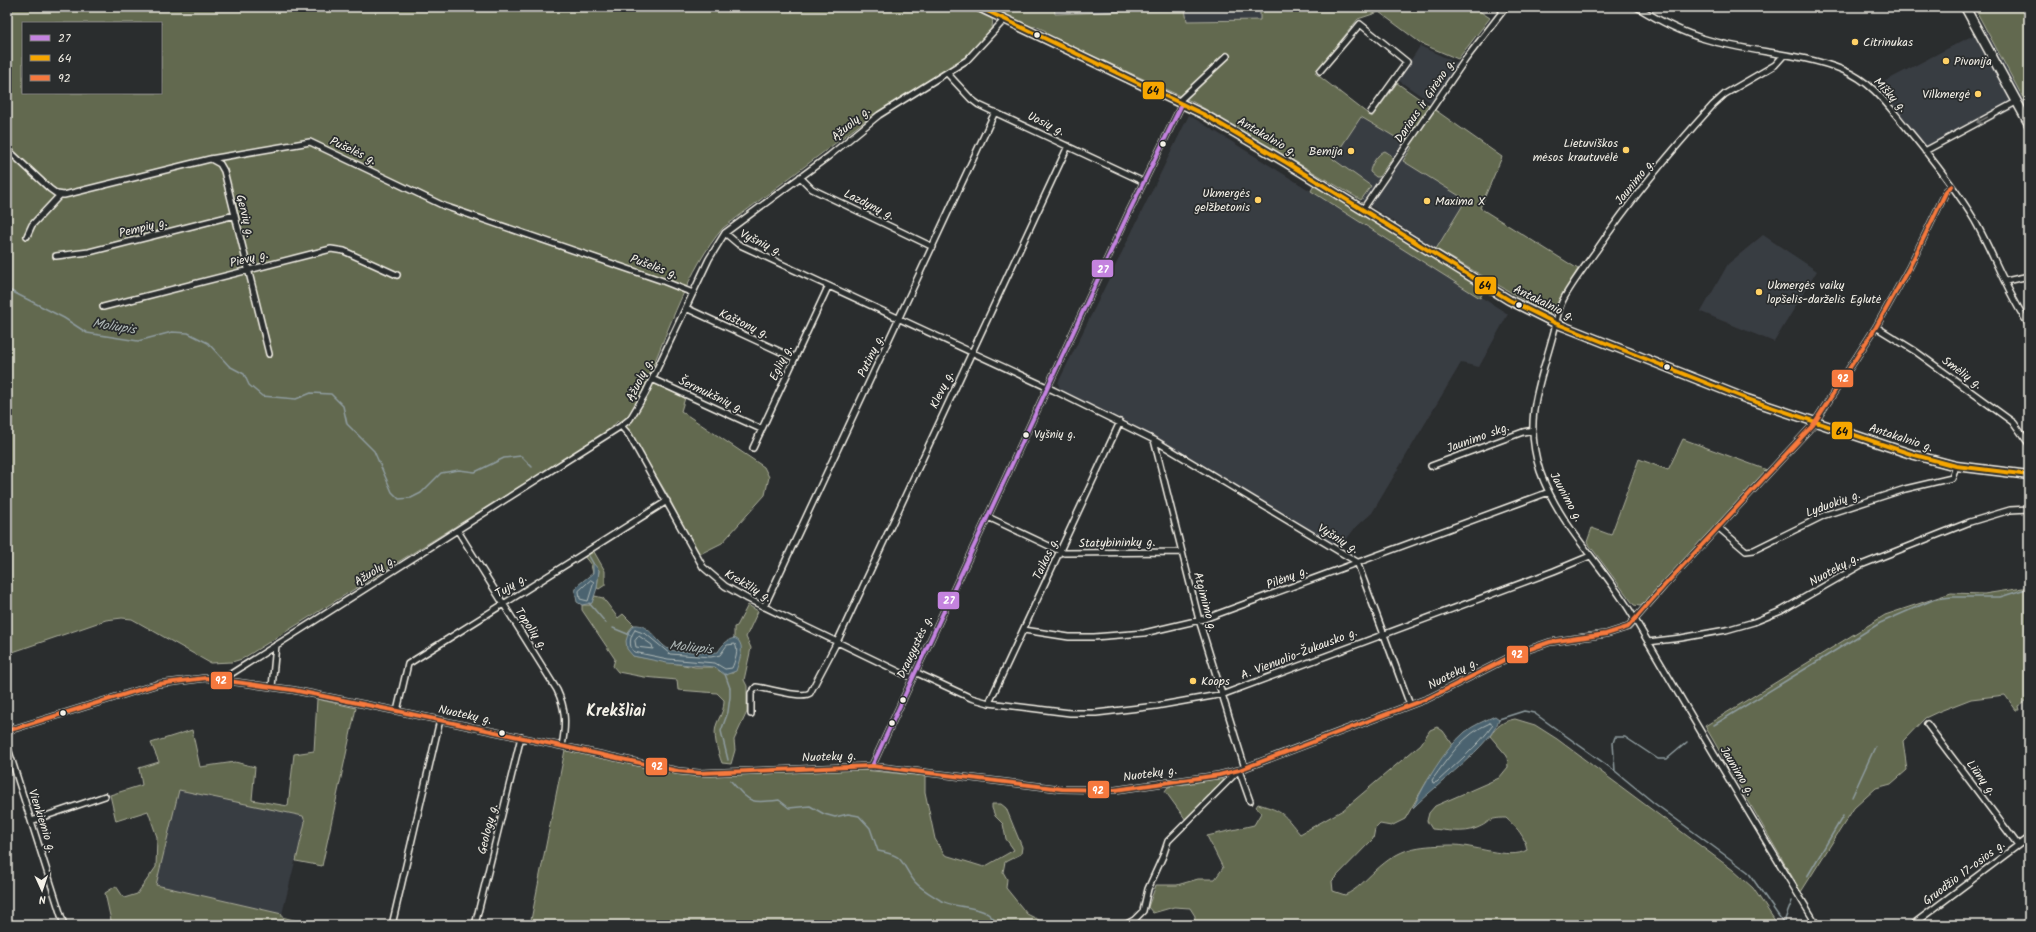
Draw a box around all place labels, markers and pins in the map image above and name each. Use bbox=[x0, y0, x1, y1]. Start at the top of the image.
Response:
unlabelled marker bbox=[1032, 30, 1042, 40]
place label: Citrinukas bbox=[1863, 33, 1913, 52]
marker: Citrinukas bbox=[1850, 37, 1860, 47]
place label: Pivonija bbox=[1954, 52, 1992, 71]
marker: Pivonija bbox=[1941, 56, 1951, 66]
place label: Vilkmergė bbox=[1922, 85, 1971, 104]
marker: Vilkmergė bbox=[1973, 89, 1983, 99]
place label: Lietuviškos mėsos krautuvėlė bbox=[1533, 134, 1619, 167]
unlabelled marker bbox=[1158, 139, 1168, 149]
place label: Bemija bbox=[1309, 142, 1343, 161]
marker: Lietuviškos mėsos krautuvėlė bbox=[1621, 145, 1631, 155]
marker: Bemija bbox=[1346, 146, 1356, 156]
place label: Ukmergės gelžbetonis bbox=[1194, 184, 1250, 217]
place label: Maxima X bbox=[1435, 192, 1486, 211]
marker: Ukmergės gelžbetonis bbox=[1253, 195, 1263, 205]
marker: Maxima X bbox=[1422, 196, 1432, 206]
place label: Ukmergės vaikų lopšelis-darželis Eglutė bbox=[1767, 276, 1882, 309]
marker: Ukmergės vaikų lopšelis-darželis Eglutė bbox=[1754, 287, 1764, 297]
unlabelled marker bbox=[1514, 300, 1524, 310]
unlabelled marker bbox=[1662, 362, 1672, 372]
place label: Vyšnių g. bbox=[1034, 426, 1076, 444]
marker: Vyšnių g. bbox=[1021, 430, 1031, 440]
place label: Koops bbox=[1201, 672, 1230, 691]
marker: Koops bbox=[1188, 676, 1198, 686]
unlabelled marker bbox=[898, 695, 908, 705]
unlabelled marker bbox=[58, 708, 68, 718]
unlabelled marker bbox=[887, 718, 897, 728]
unlabelled marker bbox=[497, 728, 507, 738]

